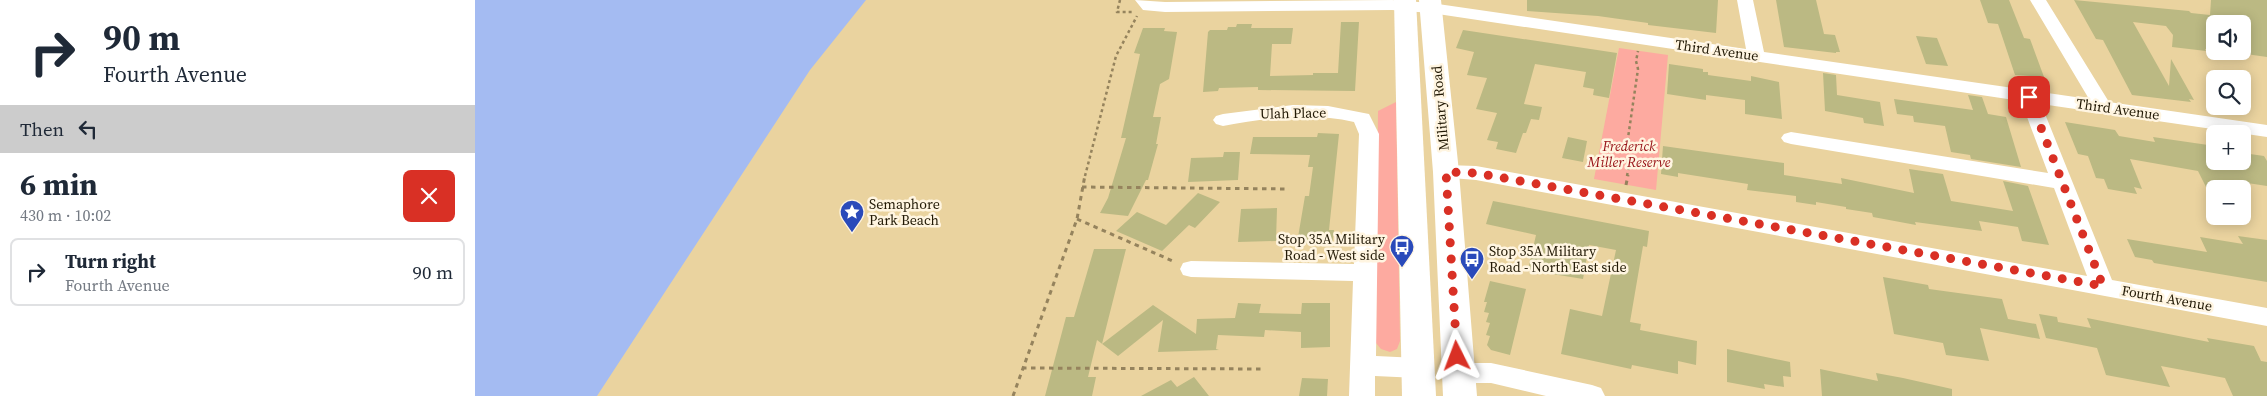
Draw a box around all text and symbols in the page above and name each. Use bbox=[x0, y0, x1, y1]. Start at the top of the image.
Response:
text: 90 m bbox=[103, 14, 180, 62]
map controls bbox=[2206, 15, 2251, 225]
button: sound bbox=[2206, 15, 2251, 60]
icon: right bbox=[20, 20, 85, 85]
street label: Third Avenue bbox=[1674, 34, 1760, 66]
text: Fourth Avenue bbox=[103, 59, 247, 89]
street label: Military Road bbox=[1426, 65, 1454, 151]
button: search bbox=[2206, 70, 2251, 115]
pin bbox=[2008, 76, 2050, 118]
icon: arrive bbox=[2015, 83, 2043, 111]
street label: Third Avenue bbox=[2075, 93, 2161, 125]
street label: Ulah Place bbox=[1260, 102, 1326, 124]
icon: left bbox=[74, 115, 102, 143]
text: Then bbox=[20, 116, 64, 142]
button: + bbox=[2206, 125, 2251, 170]
park label: Frederick Miller Reserve bbox=[1587, 136, 1671, 172]
text: 6 min bbox=[20, 164, 98, 205]
button: close bbox=[403, 170, 455, 222]
button: − bbox=[2206, 180, 2251, 225]
place label: Semaphore Park Beach bbox=[869, 194, 940, 230]
place icon: Semaphore Park Beach bbox=[839, 199, 865, 233]
text: 430 m · 10:02 bbox=[20, 204, 111, 226]
place label: Stop 35A Military Road - West side bbox=[1278, 229, 1386, 265]
bus stop icon: Stop 35A Military Road - West side bbox=[1389, 234, 1415, 268]
place label: Stop 35A Military Road - North East side bbox=[1489, 241, 1627, 277]
bus stop icon: Stop 35A Military Road - North East side bbox=[1459, 246, 1485, 280]
text: Turn right bbox=[65, 248, 156, 274]
icon: right bbox=[22, 258, 50, 286]
text: 90 m bbox=[412, 259, 453, 285]
text: Fourth Avenue bbox=[65, 274, 170, 296]
street label: Fourth Avenue bbox=[2120, 280, 2214, 316]
position arrow bbox=[1430, 329, 1482, 381]

